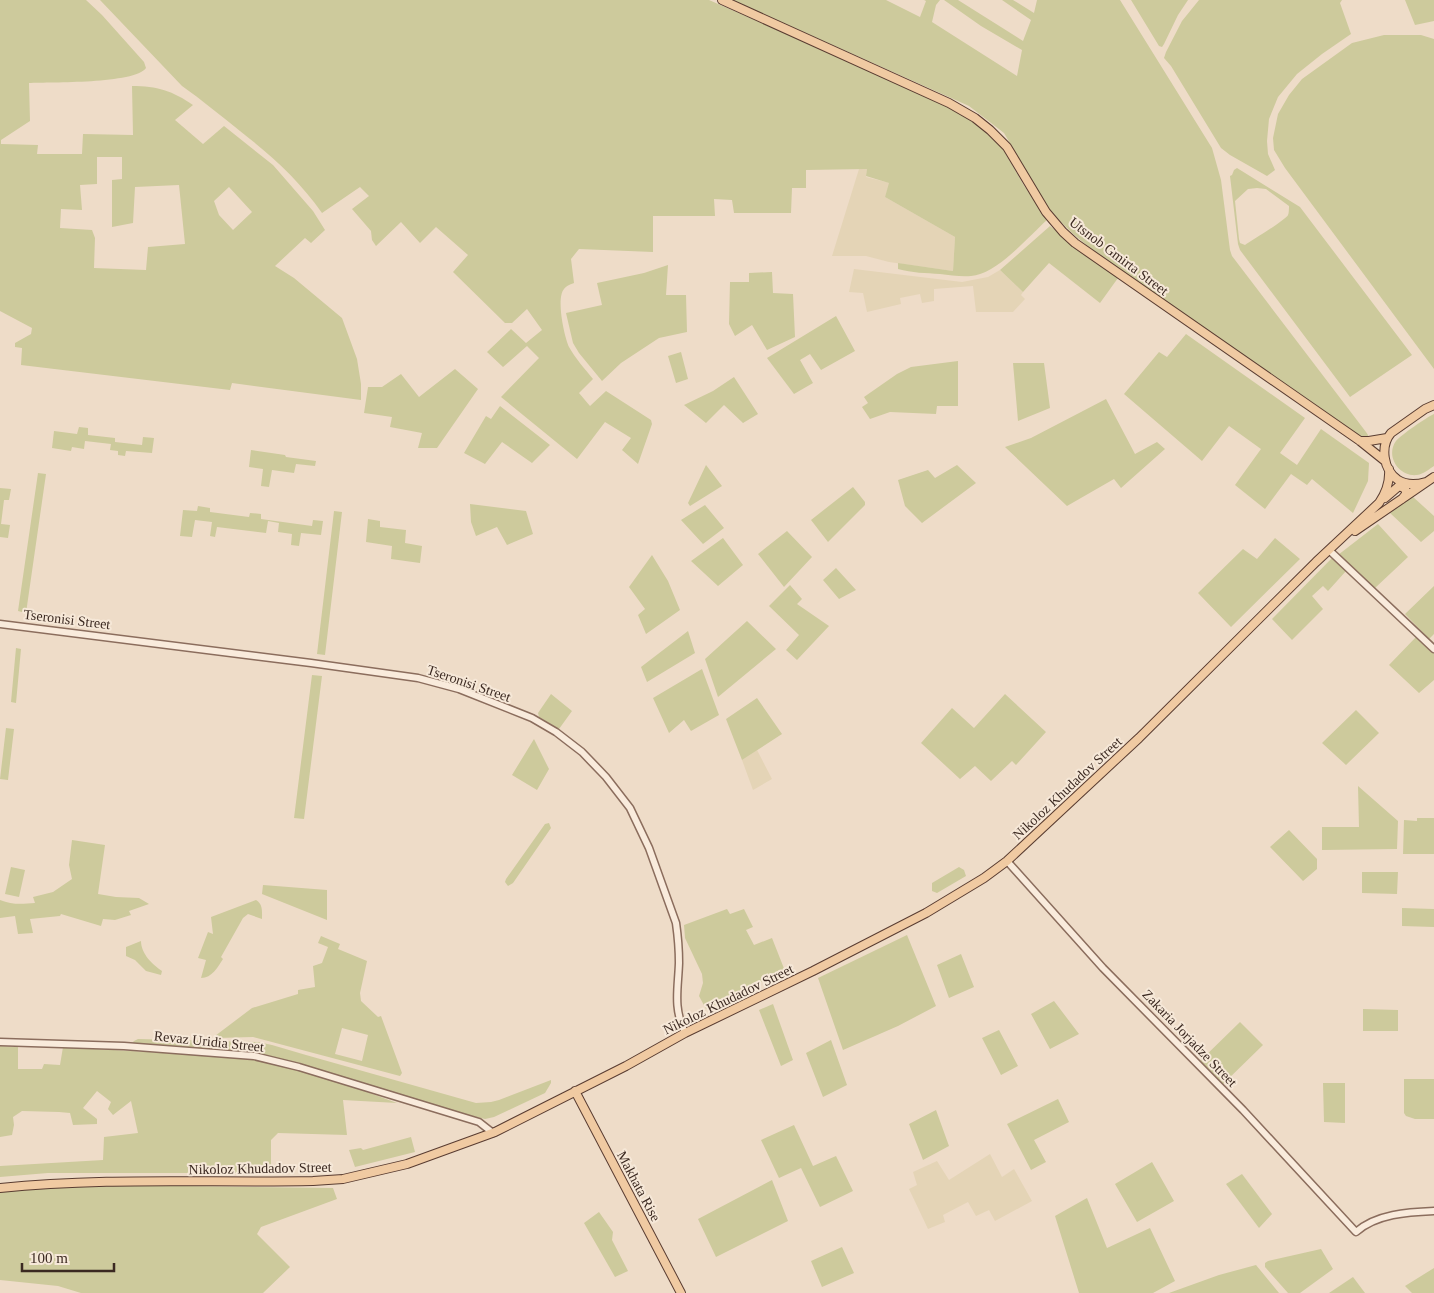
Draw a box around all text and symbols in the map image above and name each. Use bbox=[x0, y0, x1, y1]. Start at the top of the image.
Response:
street label: Utsnob Gmirta Street bbox=[1066, 214, 1171, 298]
street label: Tseronisi Street bbox=[23, 607, 111, 632]
street label: Tseronisi Street bbox=[425, 662, 513, 705]
street label: Nikoloz Khudadov Street bbox=[1010, 734, 1125, 843]
street label: Nikoloz Khudadov Street bbox=[661, 961, 796, 1038]
street label: Zakaria Jorjadze Street bbox=[1139, 987, 1240, 1090]
street label: Revaz Uridia Street bbox=[153, 1028, 265, 1055]
street label: Makhata Rise bbox=[614, 1149, 663, 1224]
street label: Nikoloz Khudadov Street bbox=[188, 1160, 332, 1177]
scale bar bbox=[22, 1240, 115, 1272]
text: 100 m bbox=[30, 1250, 68, 1266]

